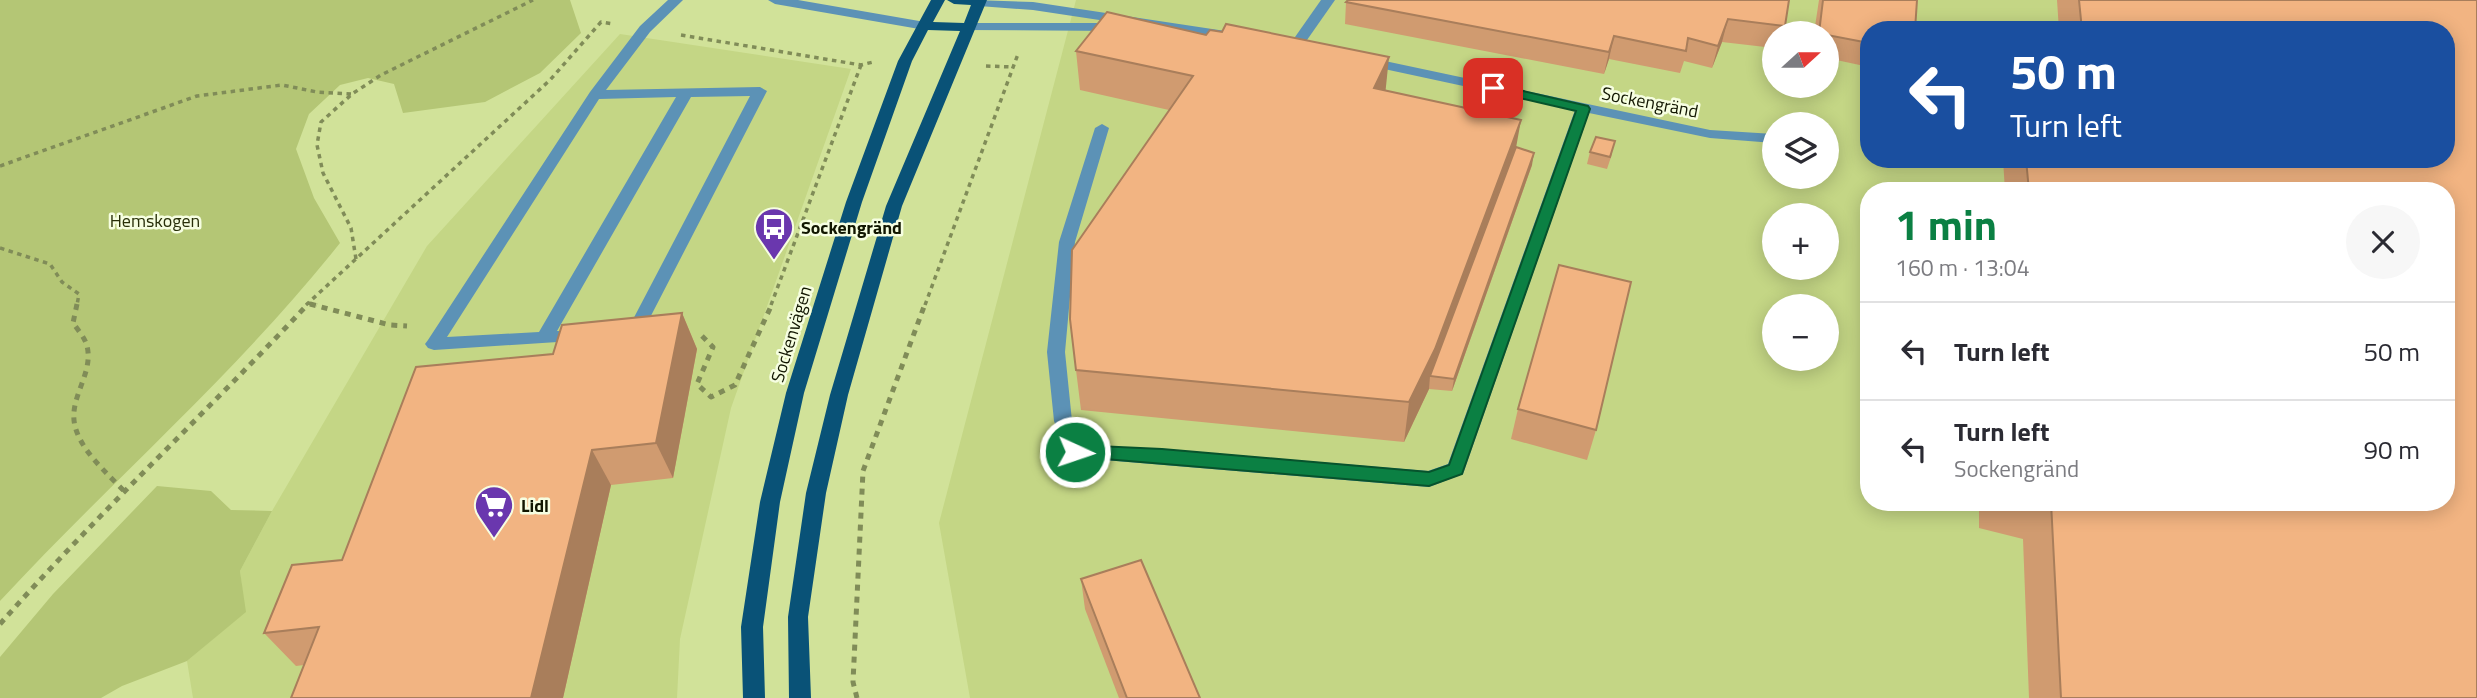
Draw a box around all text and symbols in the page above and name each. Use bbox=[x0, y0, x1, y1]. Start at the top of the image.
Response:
north arrow bbox=[1762, 21, 1839, 98]
map controls bbox=[1762, 21, 1839, 371]
text: 50 m bbox=[2010, 33, 2117, 108]
icon: left bbox=[1895, 49, 1986, 140]
pin bbox=[1463, 58, 1523, 118]
icon: arrive bbox=[1474, 69, 1512, 107]
street label: Sockengränd bbox=[1599, 79, 1701, 125]
text: Turn left bbox=[2010, 101, 2122, 149]
button: layers bbox=[1762, 112, 1839, 189]
text: 1 min bbox=[1895, 192, 1997, 256]
button: + bbox=[1762, 203, 1839, 280]
button: close bbox=[2346, 205, 2420, 279]
bus stop icon: Sockengränd bbox=[753, 206, 795, 261]
park label: Hemskogen bbox=[110, 207, 200, 234]
place label: Sockengränd bbox=[801, 214, 902, 241]
text: 160 m · 13:04 bbox=[1895, 250, 2030, 285]
street label: Sockenvägen bbox=[764, 282, 818, 386]
button: − bbox=[1762, 294, 1839, 371]
icon: left bbox=[1895, 332, 1933, 370]
text: Turn left bbox=[1954, 332, 2049, 371]
text: 50 m bbox=[2363, 332, 2420, 371]
text: Turn left bbox=[1954, 412, 2049, 451]
position arrow bbox=[1038, 415, 1112, 489]
icon: left bbox=[1895, 430, 1933, 468]
text: 90 m bbox=[2363, 430, 2420, 469]
text: Sockengränd bbox=[1954, 451, 2079, 486]
supermarket icon: Lidl bbox=[473, 484, 515, 539]
place label: Lidl bbox=[521, 492, 549, 519]

